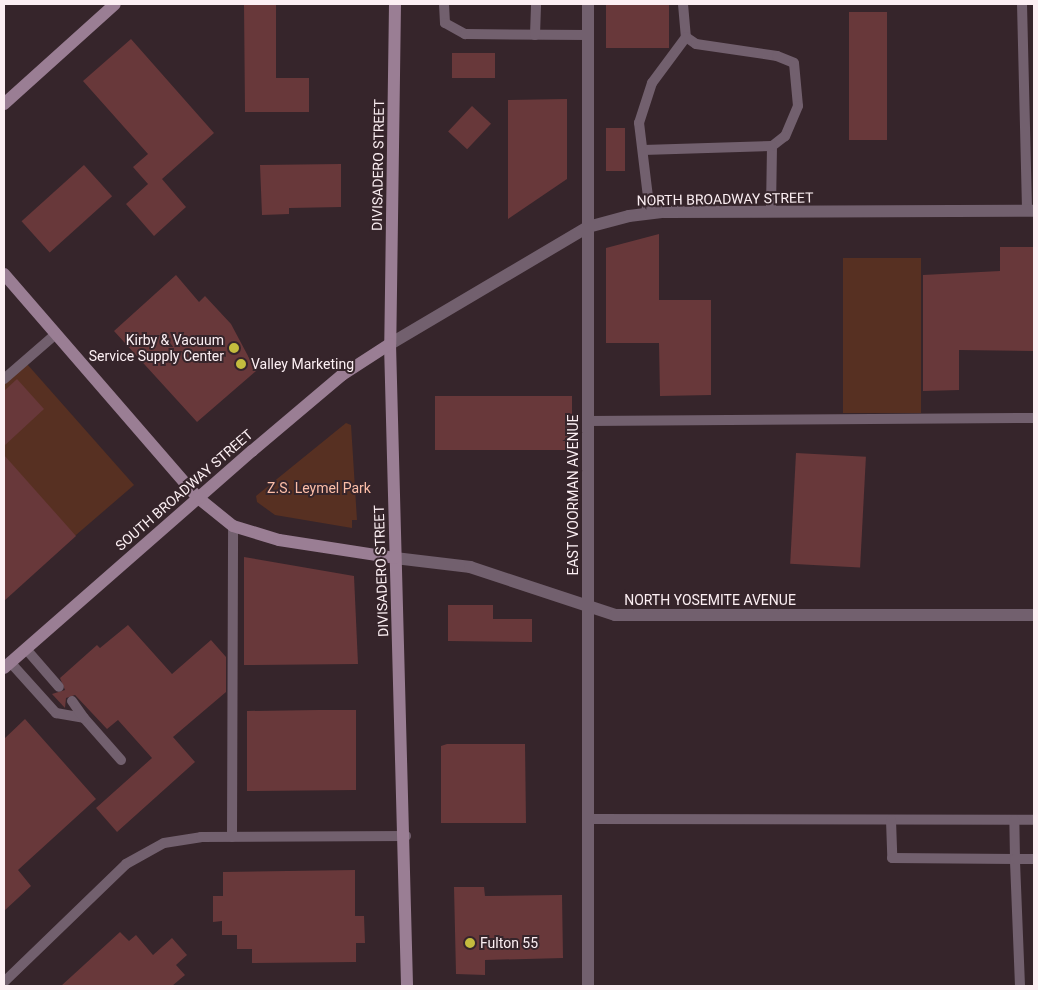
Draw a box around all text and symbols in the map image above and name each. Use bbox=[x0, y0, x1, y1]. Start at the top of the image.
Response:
street label: DIVISADERO STREET bbox=[368, 99, 388, 231]
street label: NORTH BROADWAY STREET bbox=[636, 189, 814, 209]
place label: Kirby & Vacuum Service Supply Center bbox=[89, 332, 224, 364]
marker: Kirby & Vacuum Service Supply Center bbox=[228, 342, 240, 354]
place label: Valley Marketing bbox=[251, 356, 354, 372]
marker: Valley Marketing bbox=[235, 358, 247, 370]
street label: EAST VOORMAN AVENUE bbox=[565, 414, 581, 576]
street label: SOUTH BROADWAY STREET bbox=[112, 426, 256, 554]
park label: Z.S. Leymel Park bbox=[267, 480, 371, 496]
street label: DIVISADERO STREET bbox=[370, 505, 392, 637]
street label: NORTH YOSEMITE AVENUE bbox=[624, 592, 796, 608]
place label: Fulton 55 bbox=[480, 935, 538, 951]
marker: Fulton 55 bbox=[464, 937, 476, 949]

